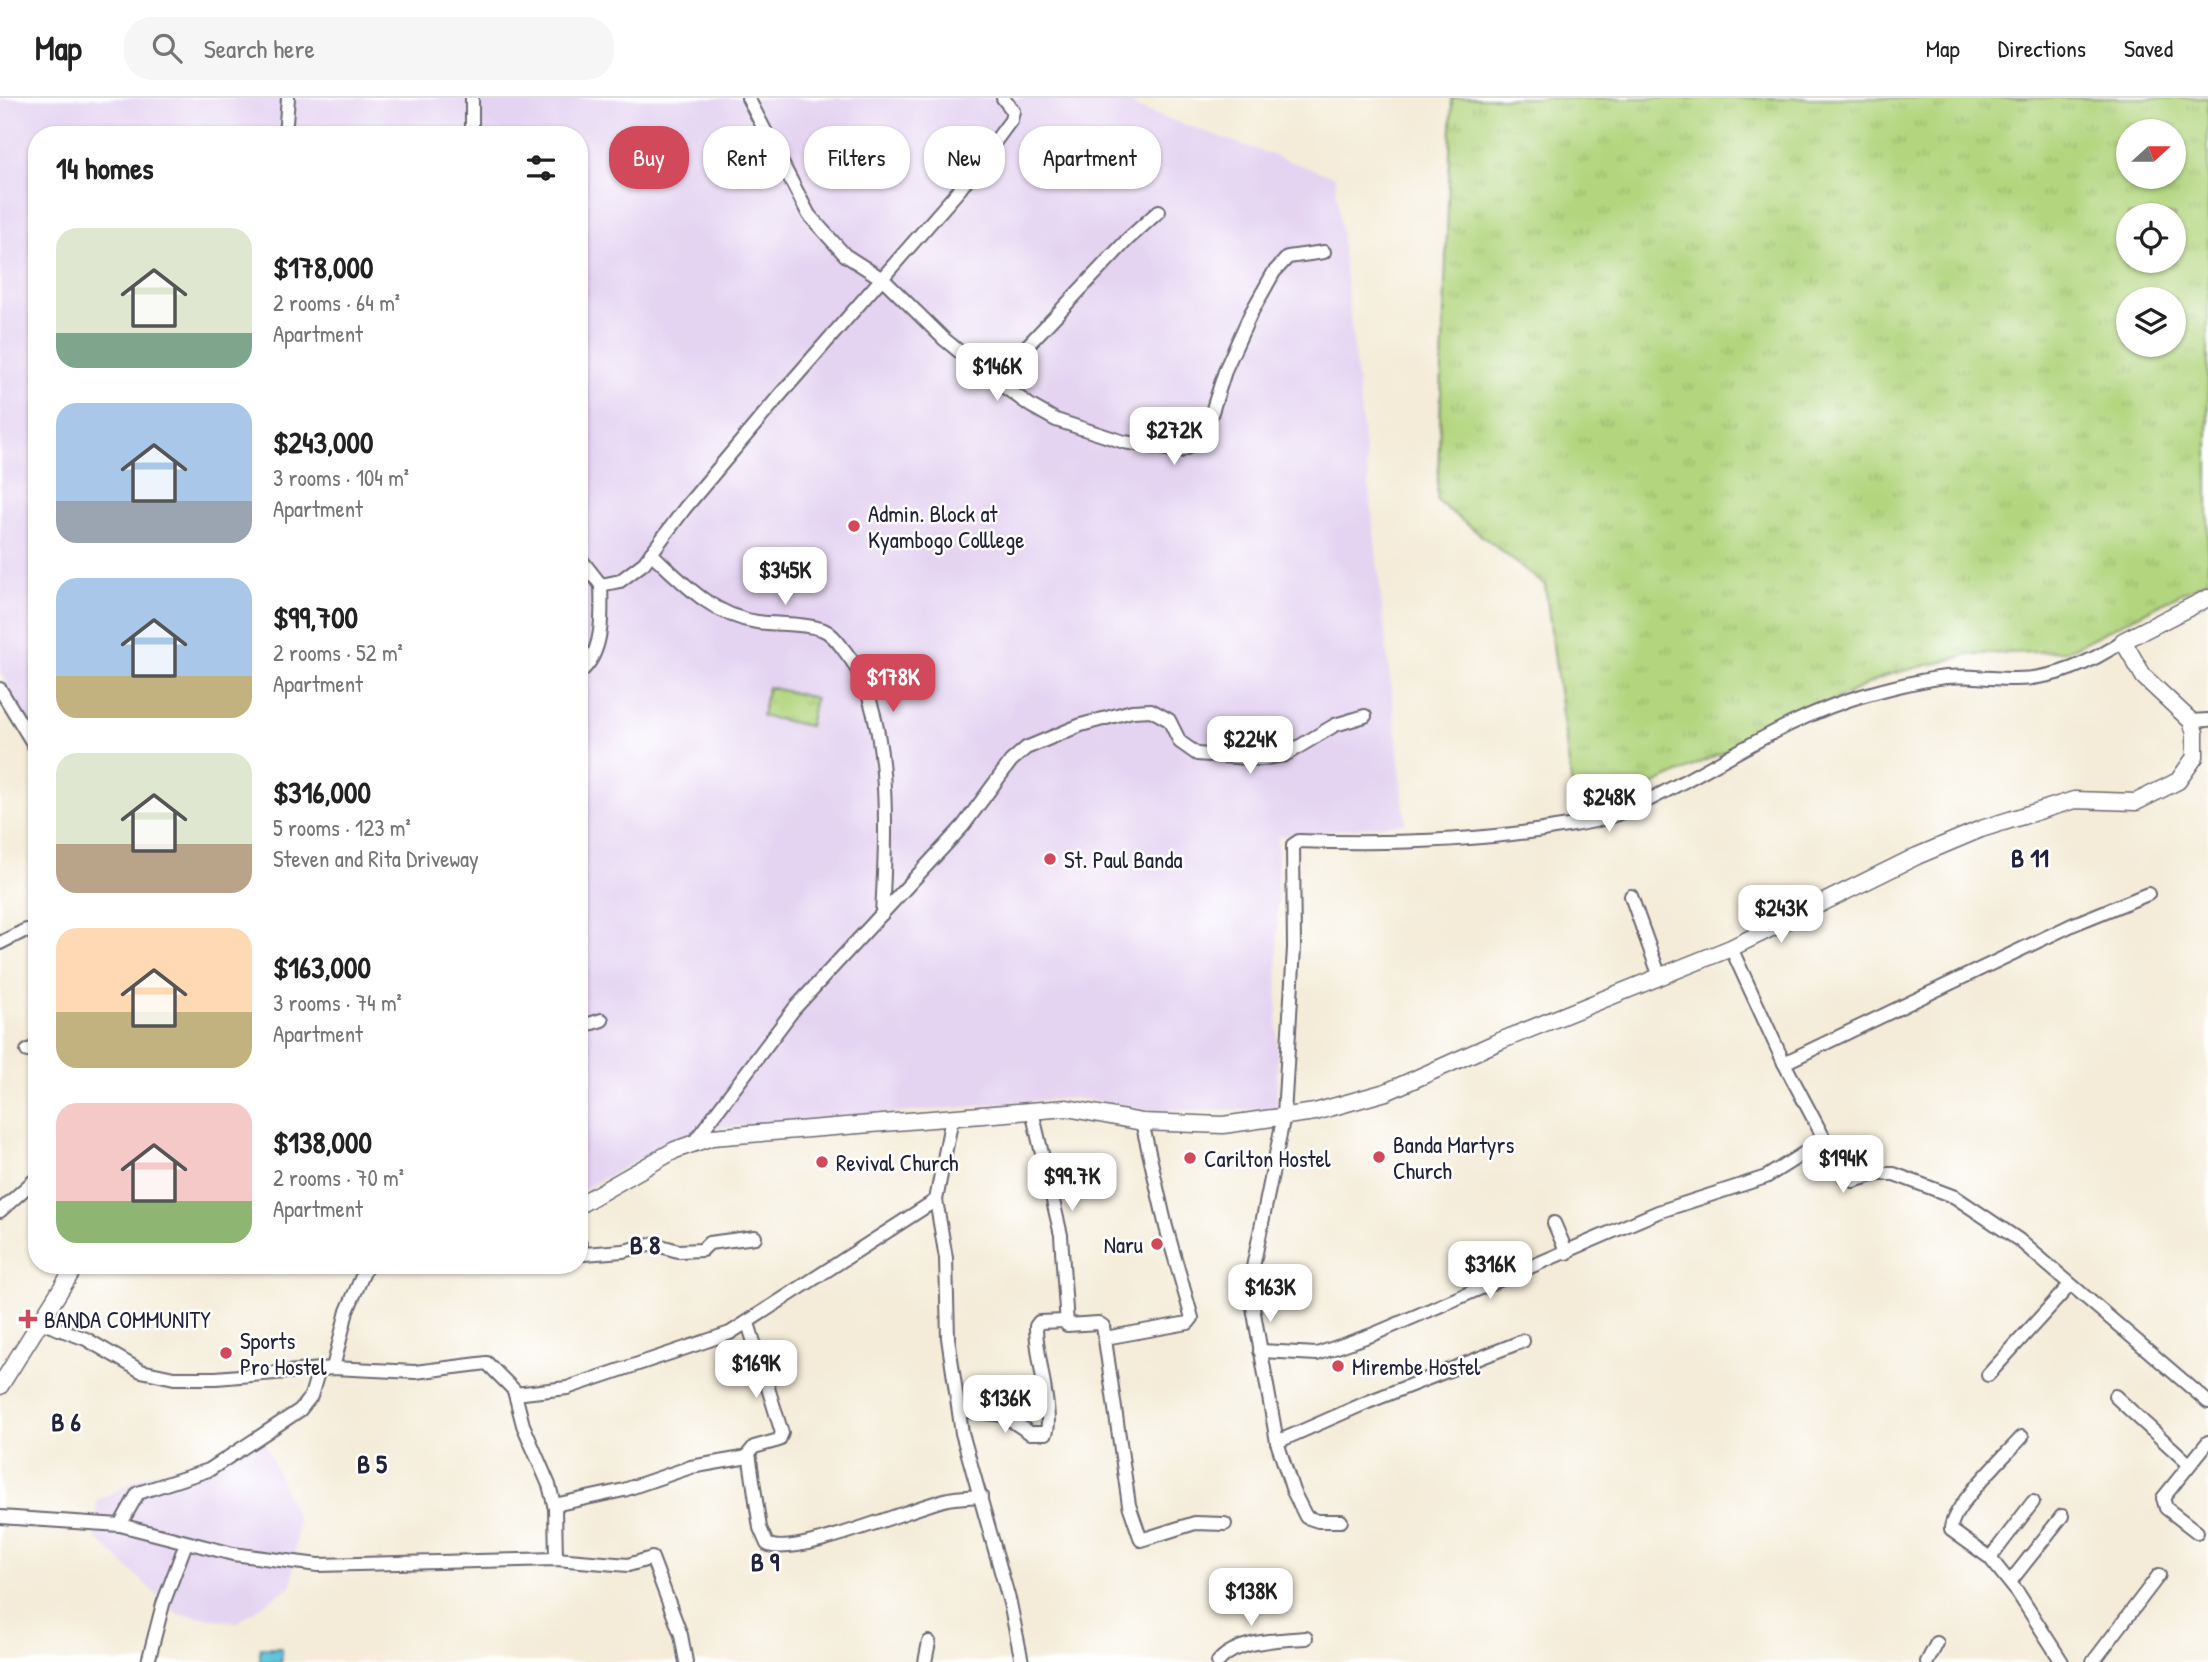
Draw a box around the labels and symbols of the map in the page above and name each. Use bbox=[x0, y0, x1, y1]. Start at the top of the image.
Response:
north arrow bbox=[2116, 119, 2186, 189]
pin: $146K bbox=[948, 344, 1046, 403]
pin: $272K bbox=[1125, 408, 1223, 467]
place label: Admin. Block at Kyambogo Colllege bbox=[868, 498, 1024, 555]
marker: Admin. Block at Kyambogo Colllege bbox=[846, 518, 862, 534]
pin: $345K bbox=[736, 547, 834, 607]
pin: $178K bbox=[844, 654, 942, 714]
pin: $224K bbox=[1201, 716, 1299, 776]
pin: $248K bbox=[1560, 774, 1658, 834]
district label: B 11 bbox=[2011, 840, 2049, 875]
place label: St. Paul Banda bbox=[1064, 844, 1182, 875]
marker: St. Paul Banda bbox=[1042, 851, 1058, 867]
pin: $243K bbox=[1732, 886, 1830, 945]
place label: Banda Martyrs Church bbox=[1393, 1129, 1514, 1186]
pin: $194K bbox=[1794, 1136, 1892, 1195]
place label: Carilton Hostel bbox=[1204, 1143, 1332, 1174]
place label: Revival Church bbox=[836, 1147, 959, 1178]
marker: Banda Martyrs Church bbox=[1371, 1149, 1387, 1165]
marker: Carilton Hostel bbox=[1182, 1150, 1198, 1166]
marker: Revival Church bbox=[814, 1154, 830, 1170]
pin: $99.7K bbox=[1015, 1154, 1129, 1213]
district label: B 8 bbox=[630, 1227, 660, 1262]
place label: Naru bbox=[1104, 1229, 1143, 1260]
marker: Naru bbox=[1149, 1236, 1165, 1252]
pin: $316K bbox=[1441, 1242, 1539, 1301]
pin: $163K bbox=[1221, 1264, 1319, 1324]
place label: BANDA COMMUNITY bbox=[44, 1304, 211, 1335]
marker: BANDA COMMUNITY bbox=[18, 1309, 38, 1329]
place label: Sports Pro Hostel bbox=[240, 1325, 327, 1382]
pin: $169K bbox=[707, 1340, 805, 1400]
marker: Sports Pro Hostel bbox=[218, 1345, 234, 1361]
place label: Mirembe Hostel bbox=[1352, 1351, 1481, 1382]
marker: Mirembe Hostel bbox=[1330, 1358, 1346, 1374]
pin: $136K bbox=[956, 1376, 1054, 1435]
district label: B 6 bbox=[51, 1404, 81, 1439]
district label: B 5 bbox=[357, 1446, 387, 1481]
district label: B 9 bbox=[751, 1544, 780, 1579]
pin: $138K bbox=[1202, 1568, 1300, 1628]

